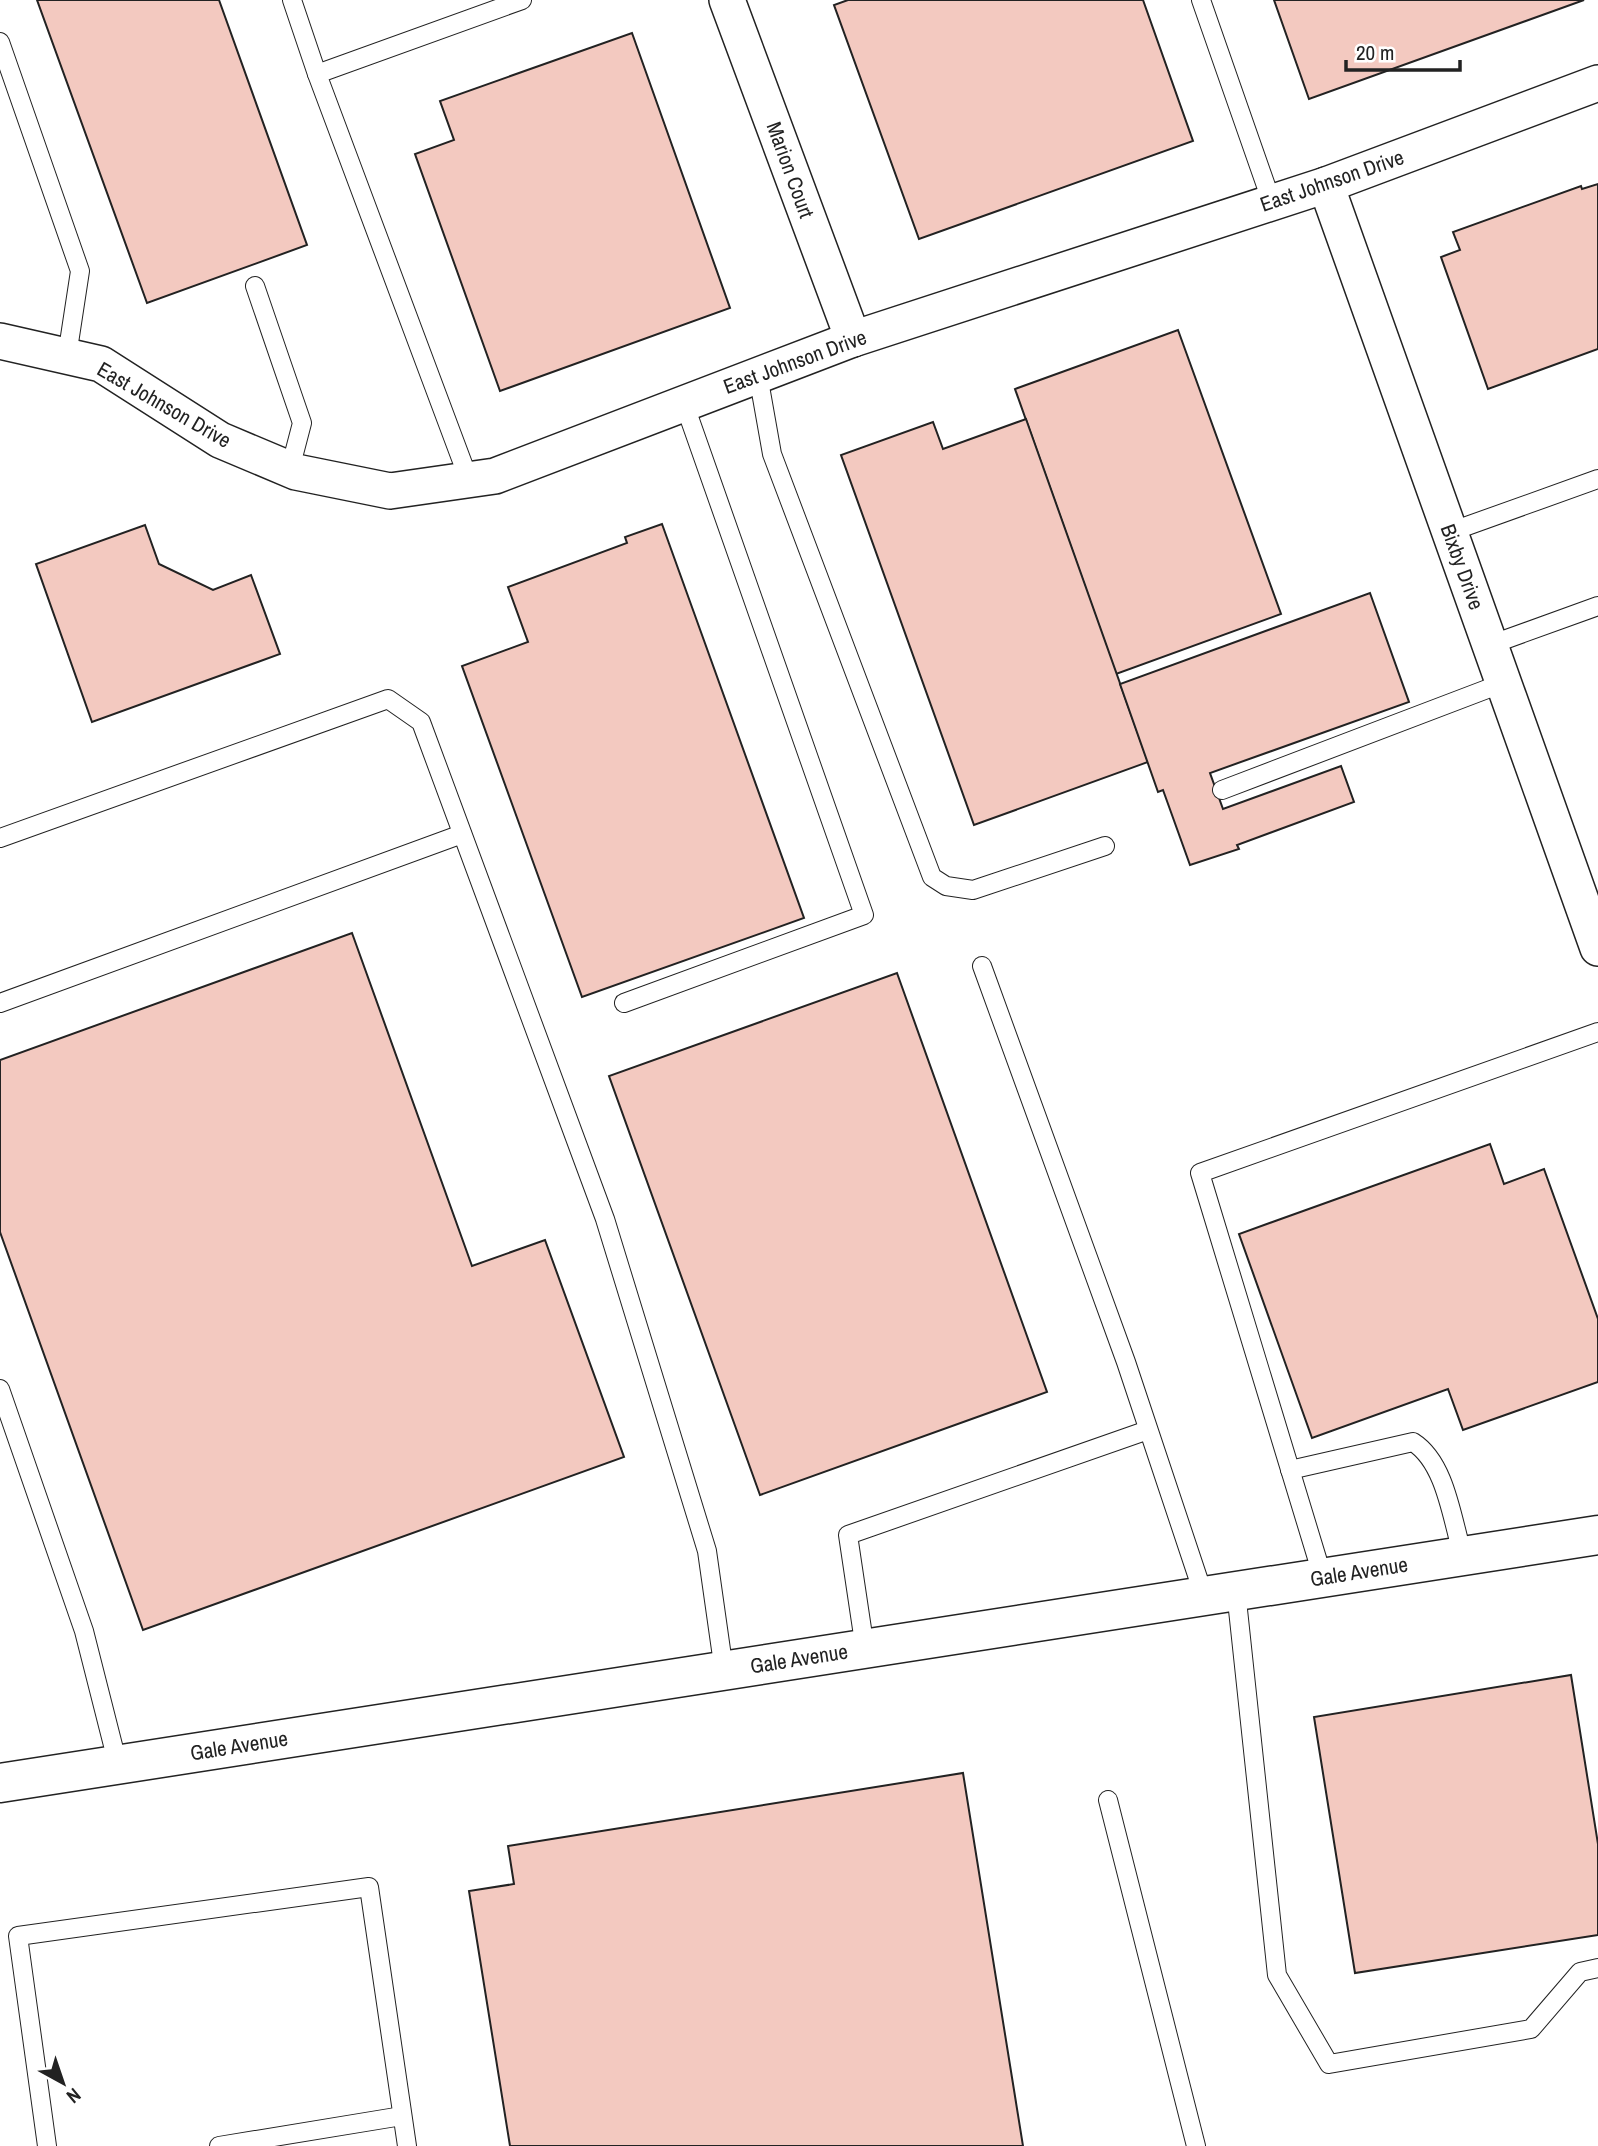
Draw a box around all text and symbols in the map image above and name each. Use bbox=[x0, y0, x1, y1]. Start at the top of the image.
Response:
scale bar bbox=[1346, 28, 1460, 72]
text: 20 m bbox=[1356, 38, 1394, 67]
street label: Marion Court bbox=[760, 118, 821, 222]
street label: East Johnson Drive bbox=[1256, 142, 1408, 219]
street label: East Johnson Drive bbox=[719, 322, 870, 401]
street label: East Johnson Drive bbox=[92, 354, 237, 455]
street label: Bixby Drive bbox=[1434, 520, 1491, 614]
street label: Gale Avenue bbox=[1308, 1549, 1410, 1594]
street label: Gale Avenue bbox=[748, 1636, 850, 1681]
street label: Gale Avenue bbox=[188, 1723, 290, 1768]
north arrow bbox=[28, 2048, 98, 2118]
text: N bbox=[61, 2082, 87, 2110]

